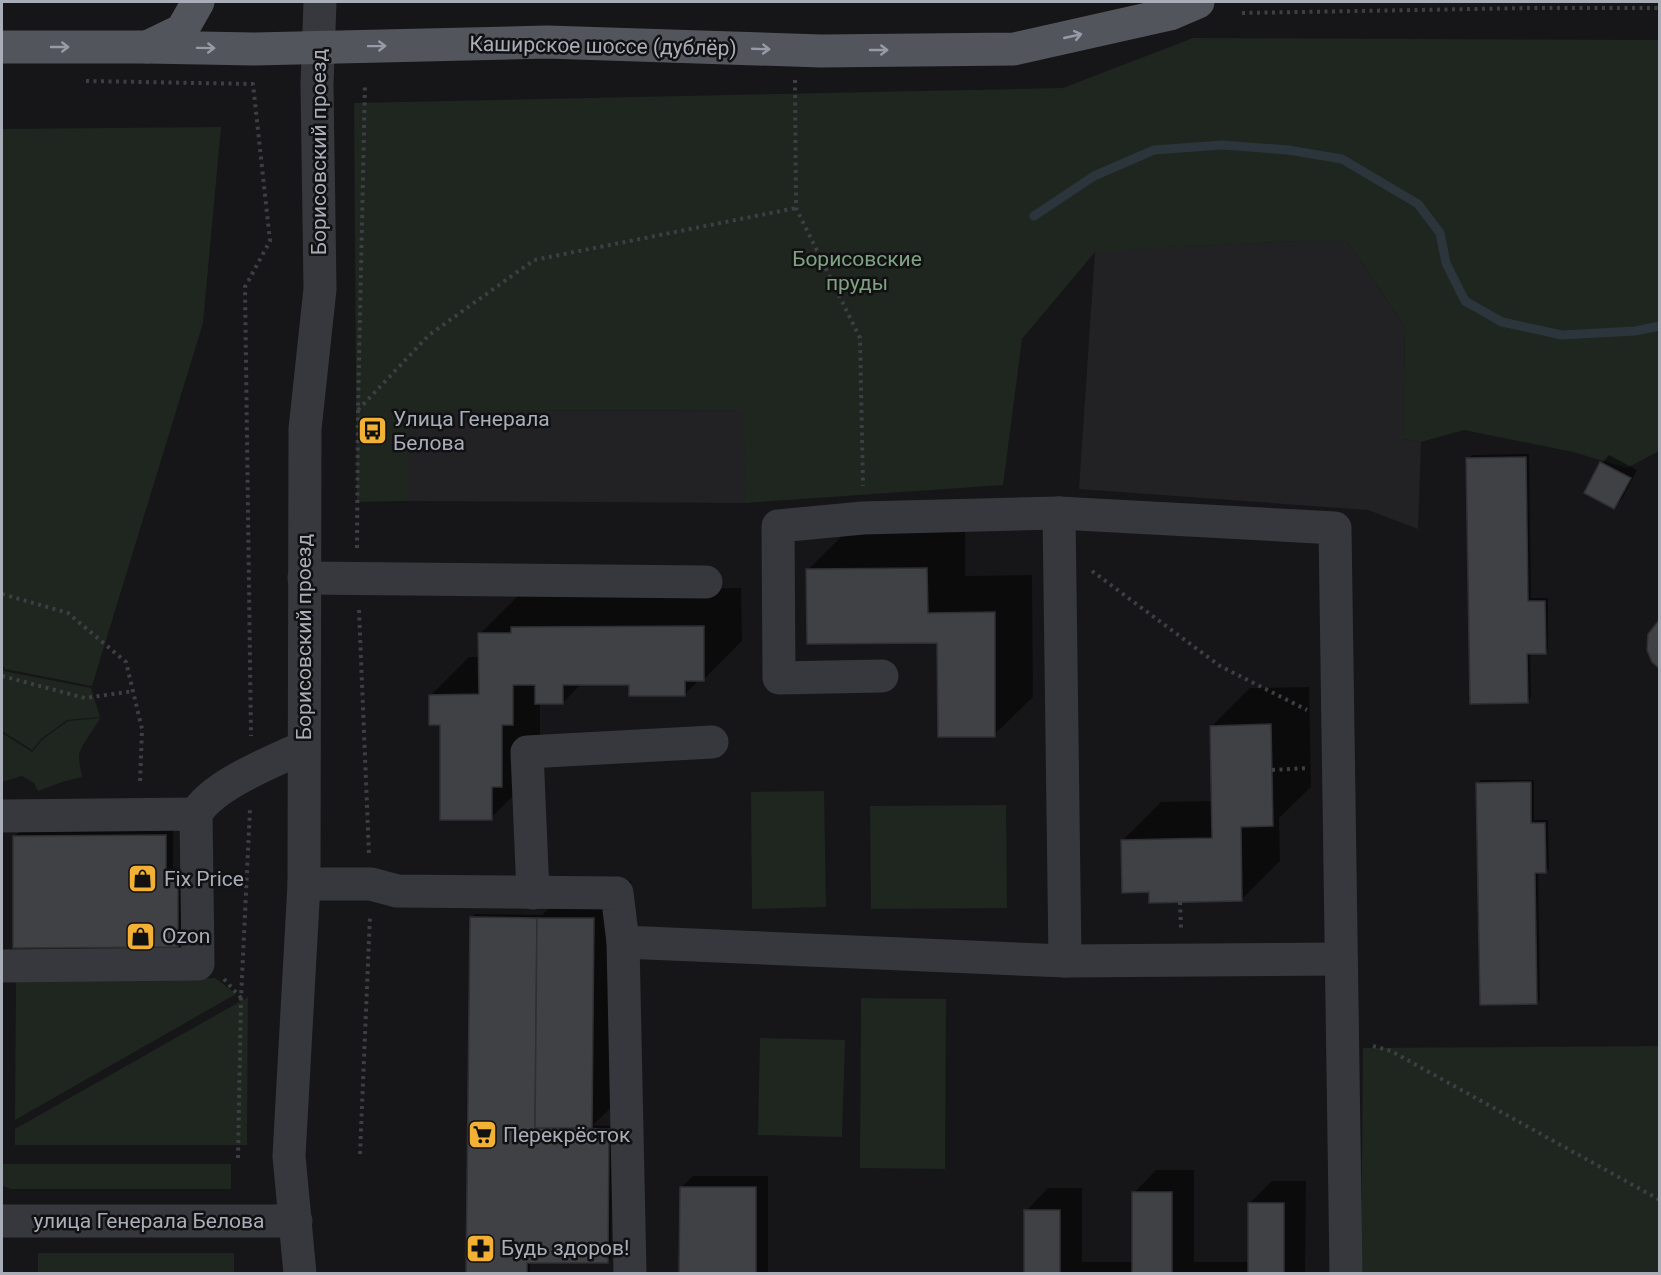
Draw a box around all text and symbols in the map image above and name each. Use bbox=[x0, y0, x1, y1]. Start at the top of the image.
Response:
one-way arrow bbox=[1063, 30, 1082, 41]
street label: Каширское шоссе (дублёр) bbox=[469, 32, 737, 60]
one-way arrow bbox=[366, 40, 386, 52]
one-way arrow bbox=[49, 41, 69, 53]
one-way arrow bbox=[195, 42, 215, 54]
one-way arrow bbox=[750, 43, 770, 54]
one-way arrow bbox=[869, 44, 889, 56]
street label: Борисовский проезд bbox=[307, 49, 331, 255]
park label: Борисовские пруды bbox=[792, 247, 922, 295]
place label: Улица Генерала Белова bbox=[393, 407, 550, 455]
bus stop icon: Улица Генерала Белова bbox=[356, 415, 388, 447]
street label: Борисовский проезд bbox=[292, 534, 316, 740]
shop icon: Fix Price bbox=[127, 863, 159, 895]
place label: Fix Price bbox=[164, 867, 244, 891]
shop icon: Ozon bbox=[125, 920, 157, 952]
place label: Ozon bbox=[162, 924, 210, 948]
supermarket icon: Перекрёсток bbox=[466, 1119, 498, 1151]
place label: Перекрёсток bbox=[503, 1123, 631, 1147]
street label: улица Генерала Белова bbox=[34, 1209, 264, 1233]
pharmacy icon: Будь здоров! bbox=[464, 1232, 496, 1264]
place label: Будь здоров! bbox=[501, 1236, 629, 1260]

